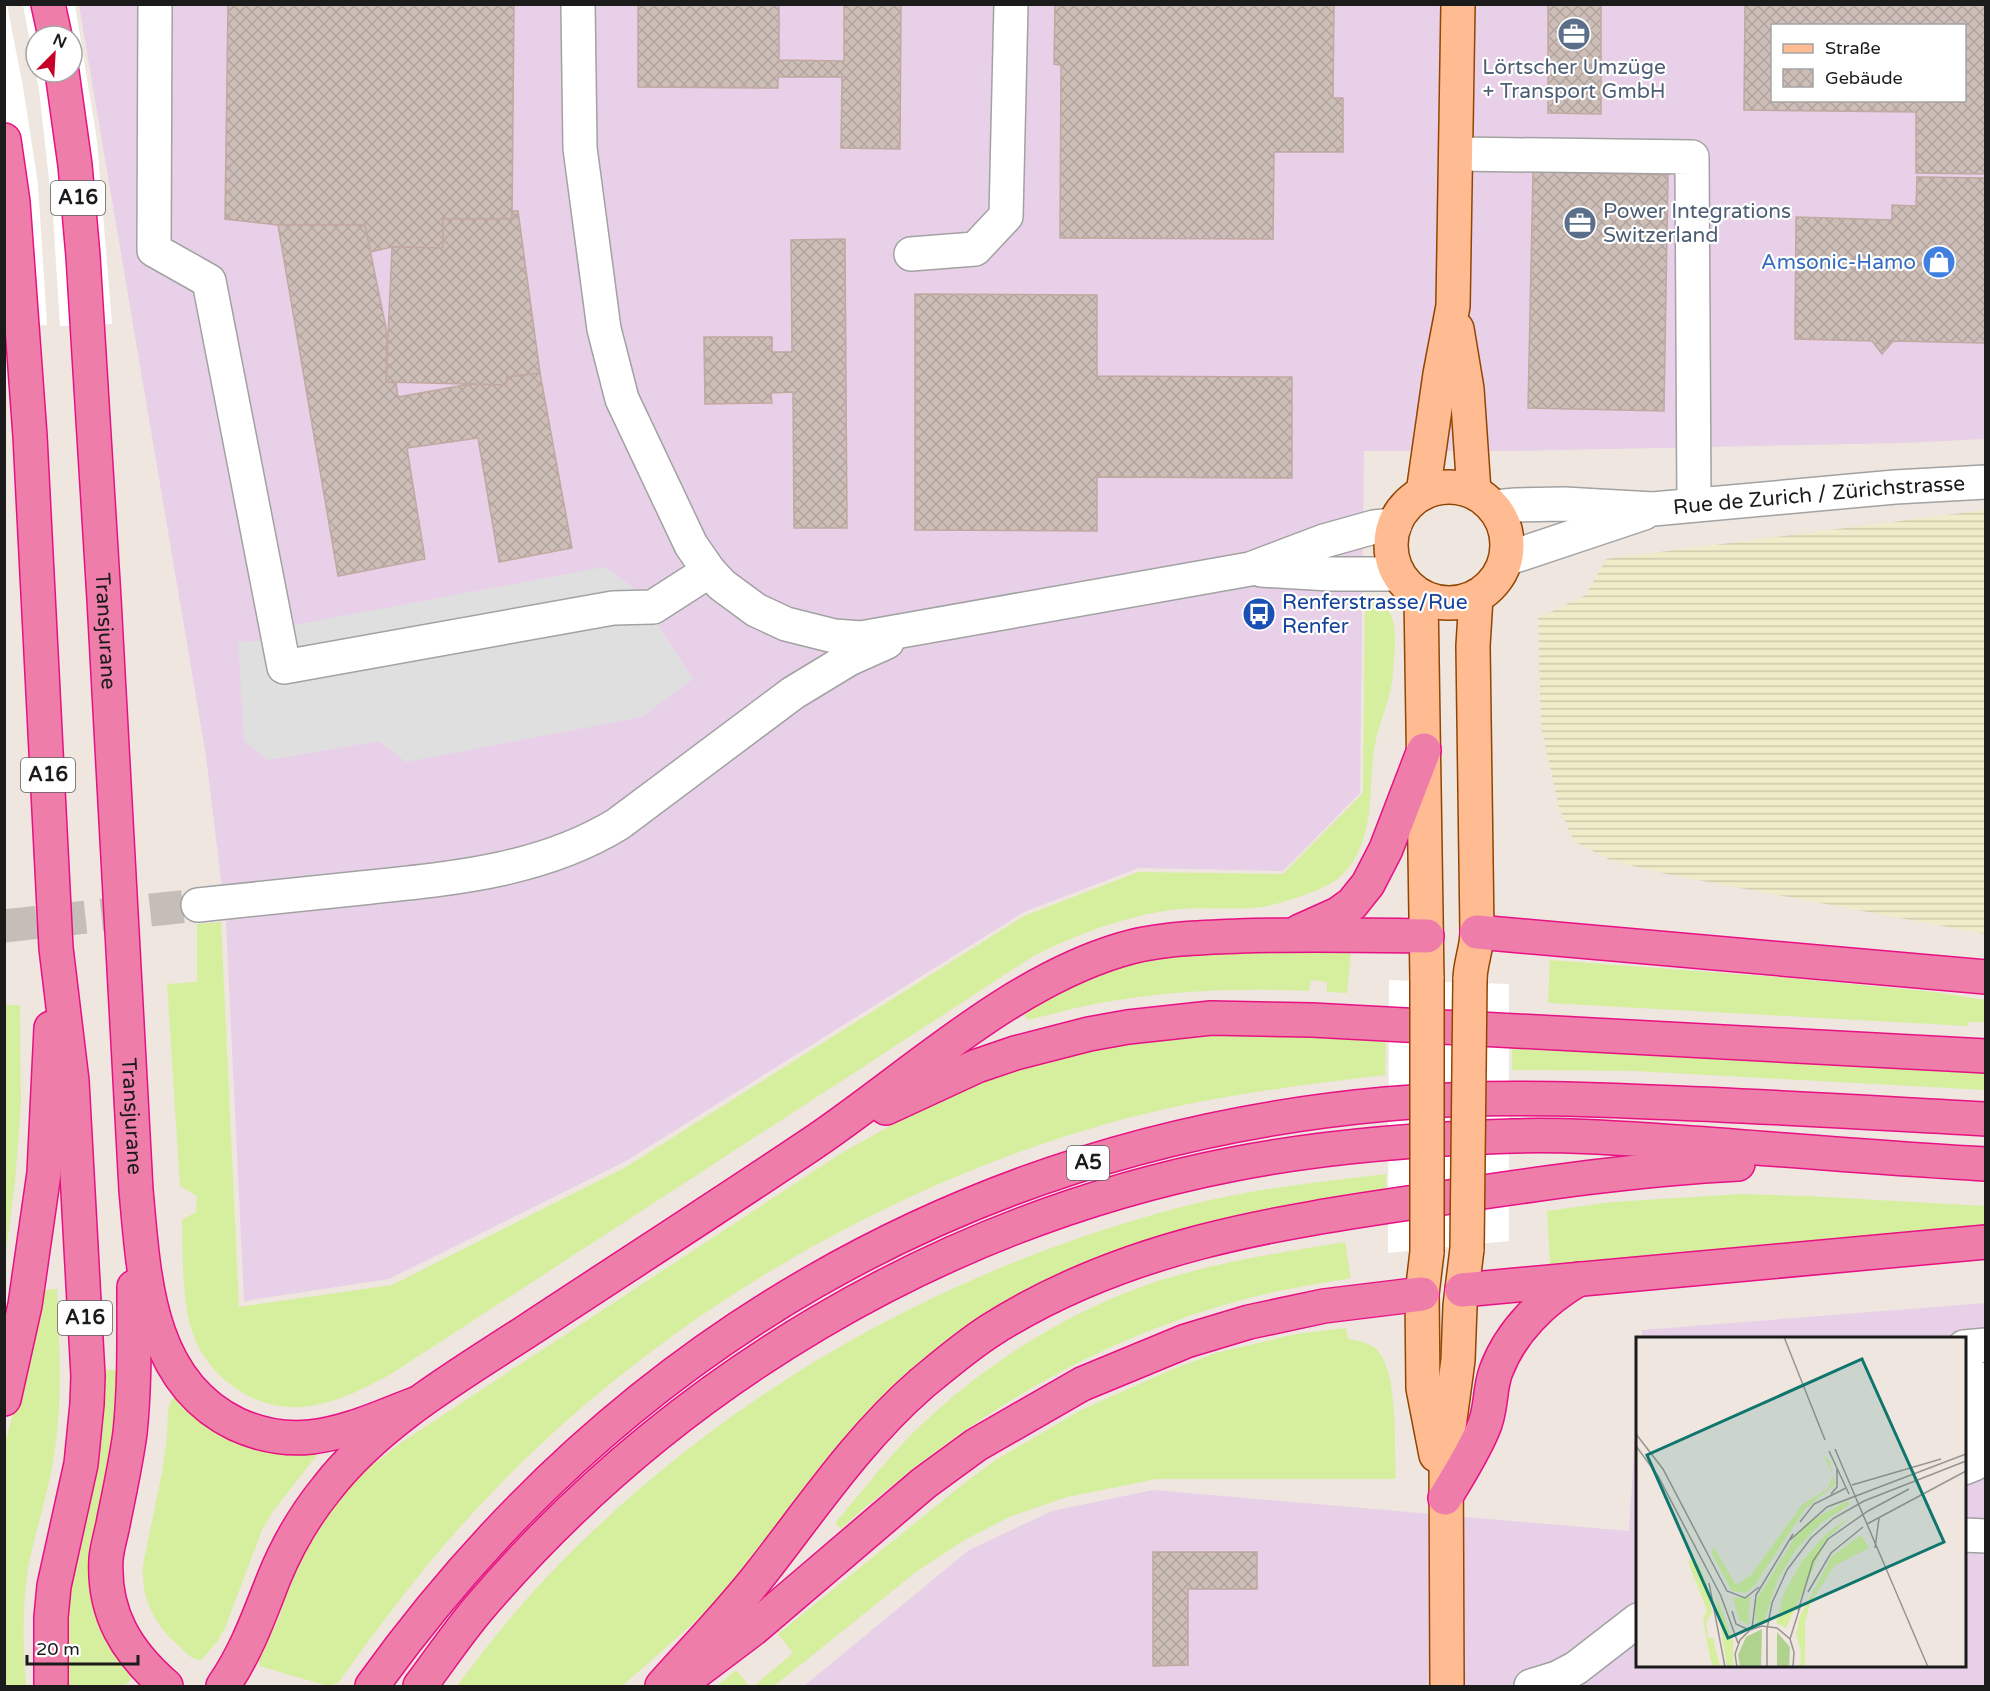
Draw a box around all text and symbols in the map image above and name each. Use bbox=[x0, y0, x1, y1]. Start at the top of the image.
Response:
office icon: Lörtscher Umzüge + Transport GmbH bbox=[1556, 16, 1592, 52]
north arrow bbox=[24, 24, 84, 84]
legend bbox=[1771, 24, 1966, 102]
text: N bbox=[50, 29, 70, 53]
text: Straße bbox=[1825, 37, 1881, 59]
place label: Lörtscher Umzüge + Transport GmbH bbox=[1482, 55, 1666, 104]
text: Gebäude bbox=[1825, 67, 1903, 89]
road number: A16 bbox=[51, 181, 105, 215]
place label: Power Integrations Switzerland bbox=[1603, 199, 1791, 248]
office icon: Power Integrations Switzerland bbox=[1562, 205, 1598, 241]
shop icon: Amsonic-Hamo bbox=[1921, 244, 1957, 280]
place label: Amsonic-Hamo bbox=[1761, 250, 1916, 275]
street label: Rue de Zurich / Zürichstrasse bbox=[1672, 471, 1966, 520]
street label: Transjurane bbox=[90, 572, 121, 690]
place label: Renferstrasse/Rue Renfer bbox=[1282, 590, 1468, 639]
bus stop icon: Renferstrasse/Rue Renfer bbox=[1241, 596, 1277, 632]
road number: A16 bbox=[21, 758, 75, 792]
street label: Transjurane bbox=[116, 1057, 148, 1176]
road number: A5 bbox=[1067, 1146, 1109, 1180]
road number: A16 bbox=[58, 1301, 112, 1335]
inset map bbox=[1636, 1337, 1966, 1667]
scale bar bbox=[27, 1628, 138, 1666]
text: 20 m bbox=[36, 1638, 80, 1660]

